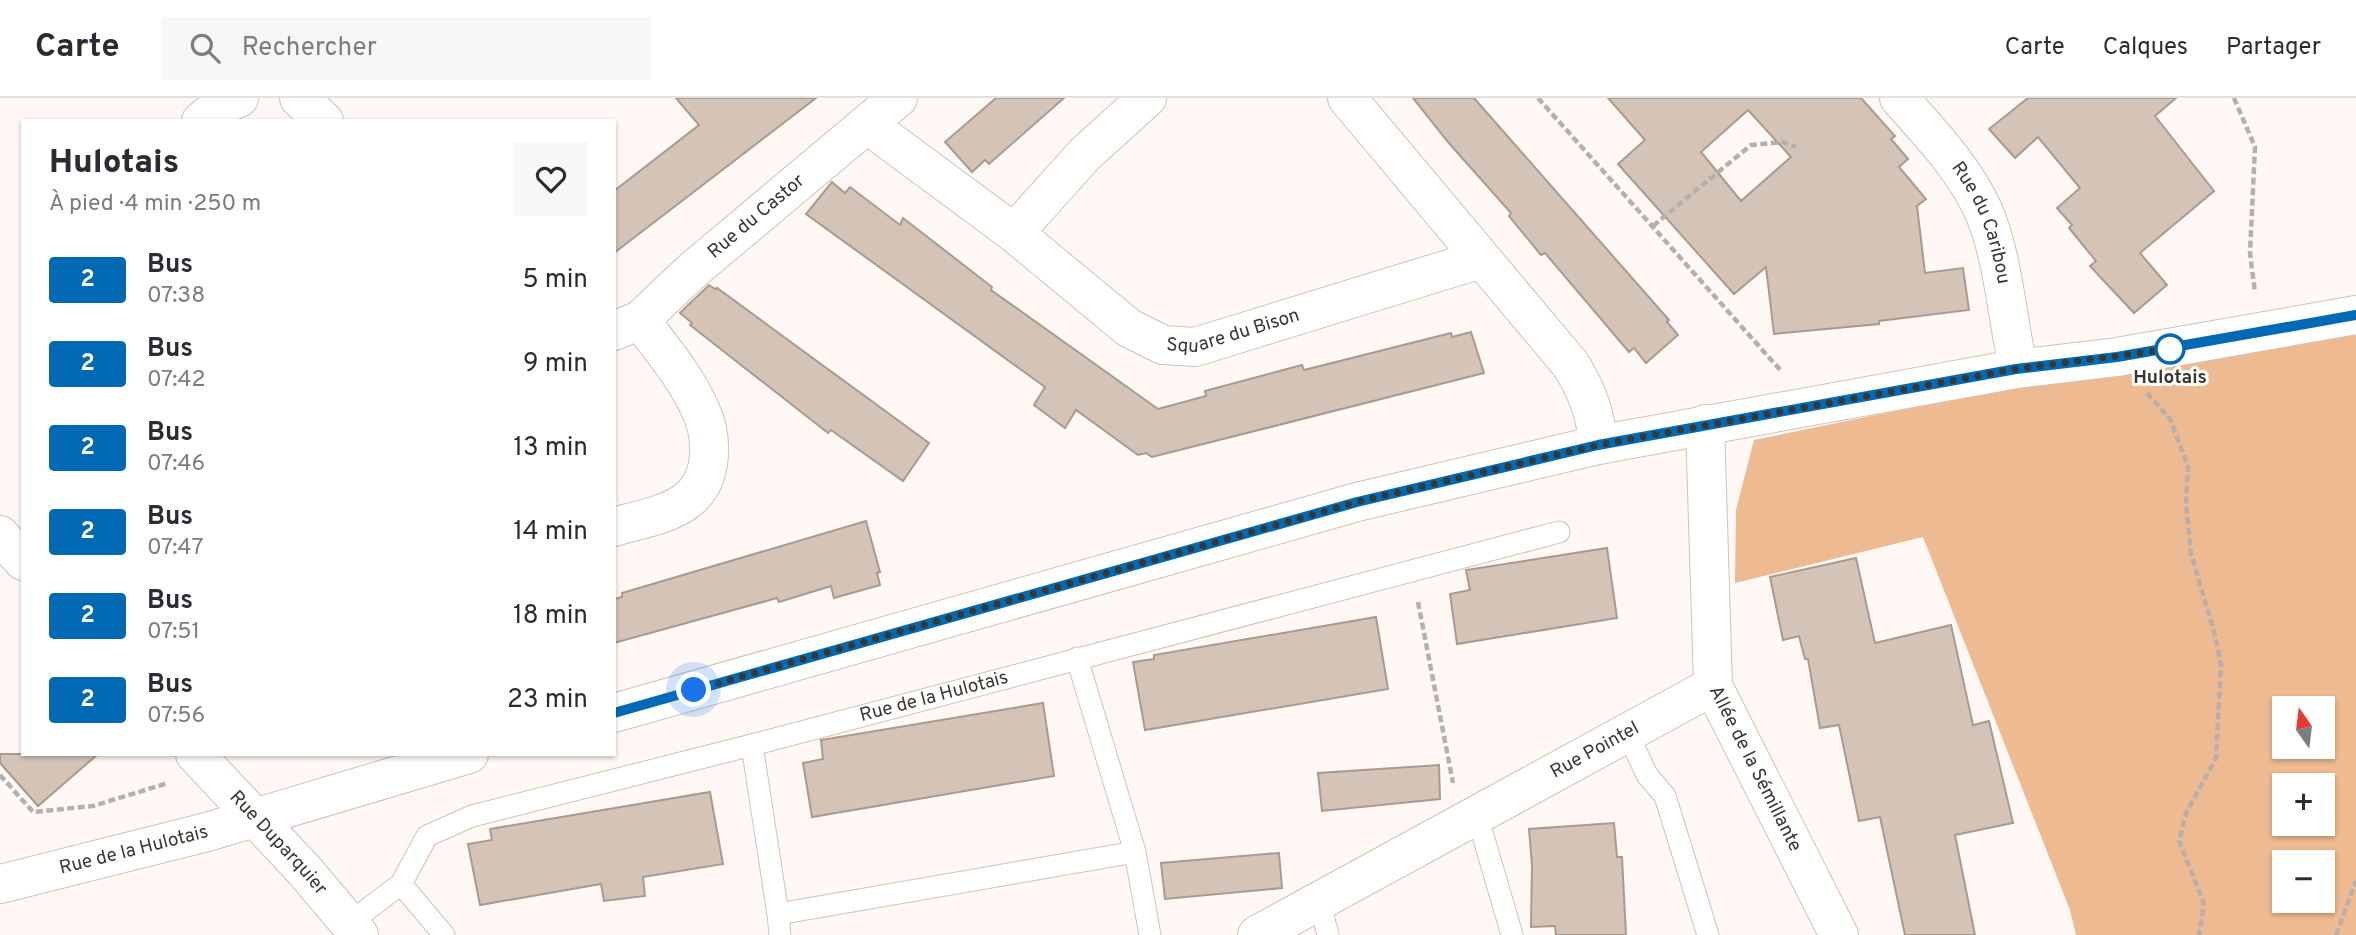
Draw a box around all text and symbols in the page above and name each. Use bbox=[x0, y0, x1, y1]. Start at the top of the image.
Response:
search box bbox=[162, 17, 652, 80]
text: Carte bbox=[35, 27, 120, 69]
icon: search bbox=[186, 29, 224, 67]
text: Rechercher bbox=[242, 32, 377, 65]
text: Carte bbox=[2005, 33, 2065, 63]
text: Calques bbox=[2103, 33, 2188, 63]
text: Partager bbox=[2226, 33, 2321, 63]
button: heart bbox=[514, 142, 588, 216]
text: Hulotais bbox=[49, 143, 179, 185]
street label: Rue du Caribou bbox=[1946, 157, 2015, 286]
street label: Rue du Castor bbox=[703, 169, 810, 264]
text: À pied · 4 min · 250 m bbox=[49, 190, 261, 219]
text: Bus bbox=[147, 249, 193, 282]
text: 5 min bbox=[522, 264, 588, 297]
text: 2 bbox=[80, 265, 95, 295]
text: 07:38 bbox=[147, 282, 205, 311]
street label: Square du Bison bbox=[1166, 303, 1303, 359]
text: Bus bbox=[147, 333, 193, 366]
marker: Hulotais bbox=[2155, 334, 2185, 364]
text: 9 min bbox=[523, 348, 588, 381]
text: 2 bbox=[80, 349, 95, 379]
text: 07:42 bbox=[147, 366, 206, 395]
place label: Hulotais bbox=[2133, 366, 2207, 390]
text: Bus bbox=[147, 417, 193, 450]
text: 13 min bbox=[513, 432, 588, 465]
text: 2 bbox=[80, 433, 95, 463]
text: 07:46 bbox=[147, 450, 205, 479]
text: Bus bbox=[147, 501, 193, 534]
text: 14 min bbox=[513, 516, 588, 549]
text: 2 bbox=[80, 517, 95, 547]
text: 07:47 bbox=[147, 534, 203, 563]
text: Bus bbox=[147, 585, 193, 618]
text: 18 min bbox=[513, 600, 588, 633]
text: 2 bbox=[80, 601, 95, 631]
text: 07:51 bbox=[147, 618, 200, 647]
street label: Rue de la Hulotais bbox=[857, 666, 1011, 728]
text: Bus bbox=[147, 669, 193, 702]
your location bbox=[676, 672, 711, 707]
street label: Allée de la Sémillante bbox=[1703, 682, 1807, 856]
text: 23 min bbox=[507, 684, 588, 717]
text: 2 bbox=[80, 685, 95, 715]
north arrow bbox=[2272, 696, 2334, 760]
map controls bbox=[2272, 696, 2335, 913]
text: 07:56 bbox=[147, 702, 205, 731]
street label: Rue Pointel bbox=[1546, 717, 1644, 784]
button: + bbox=[2272, 773, 2335, 836]
street label: Rue Duparquier bbox=[224, 786, 333, 901]
street label: Rue de la Hulotais bbox=[57, 820, 211, 881]
button: − bbox=[2272, 850, 2335, 913]

